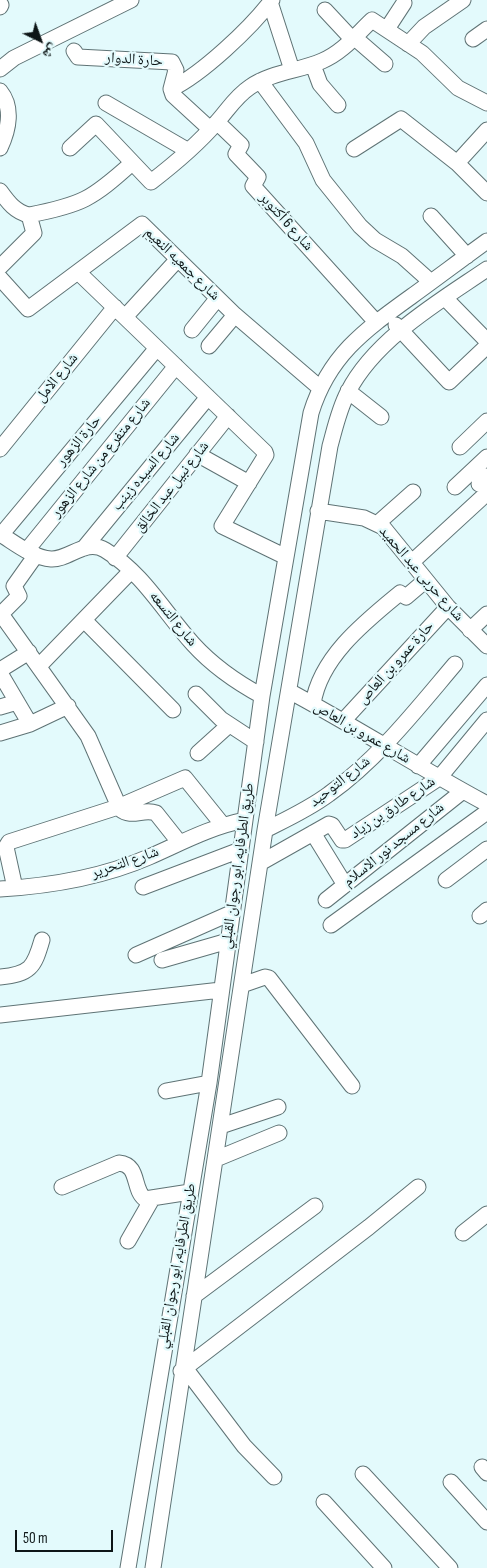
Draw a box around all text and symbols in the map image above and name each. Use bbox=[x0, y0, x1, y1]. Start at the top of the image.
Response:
north arrow bbox=[15, 15, 65, 65]
text: ش bbox=[39, 40, 62, 63]
street label: حارة الدوار bbox=[105, 49, 163, 71]
street label: شارع 6 أكتوبر bbox=[255, 189, 317, 255]
street label: شارع جمعيه النعيم bbox=[140, 223, 224, 305]
street label: شارع الامل bbox=[32, 350, 82, 406]
street label: شارع متفرع من شارع الزهور bbox=[47, 395, 155, 521]
street label: حارة الزهور bbox=[53, 412, 105, 470]
street label: شارع السيده زينب bbox=[108, 429, 184, 515]
street label: شارع نبيل عبد الخالق bbox=[131, 438, 213, 536]
street label: شارع حربى عبد الحميد bbox=[375, 523, 467, 625]
street label: شارع التسعه bbox=[145, 588, 201, 650]
street label: حارة عمرو بن العاص bbox=[354, 618, 438, 708]
street label: شارع عمرو بن العاص bbox=[310, 698, 414, 768]
street label: شارع التوحيد bbox=[306, 753, 374, 811]
street label: شارع طارق بن زياد bbox=[347, 773, 439, 843]
street label: طريق الطرفايه, ابو رجوان القبلي bbox=[217, 782, 259, 950]
street label: شارع مسجد نور الاسلام bbox=[340, 799, 448, 891]
street label: شارع التحرير bbox=[89, 843, 161, 883]
street label: طريق الطرفايه, ابو رجوان القبلي bbox=[154, 1182, 200, 1350]
scale bar bbox=[18, 1520, 115, 1552]
text: 50 m bbox=[23, 1529, 48, 1548]

